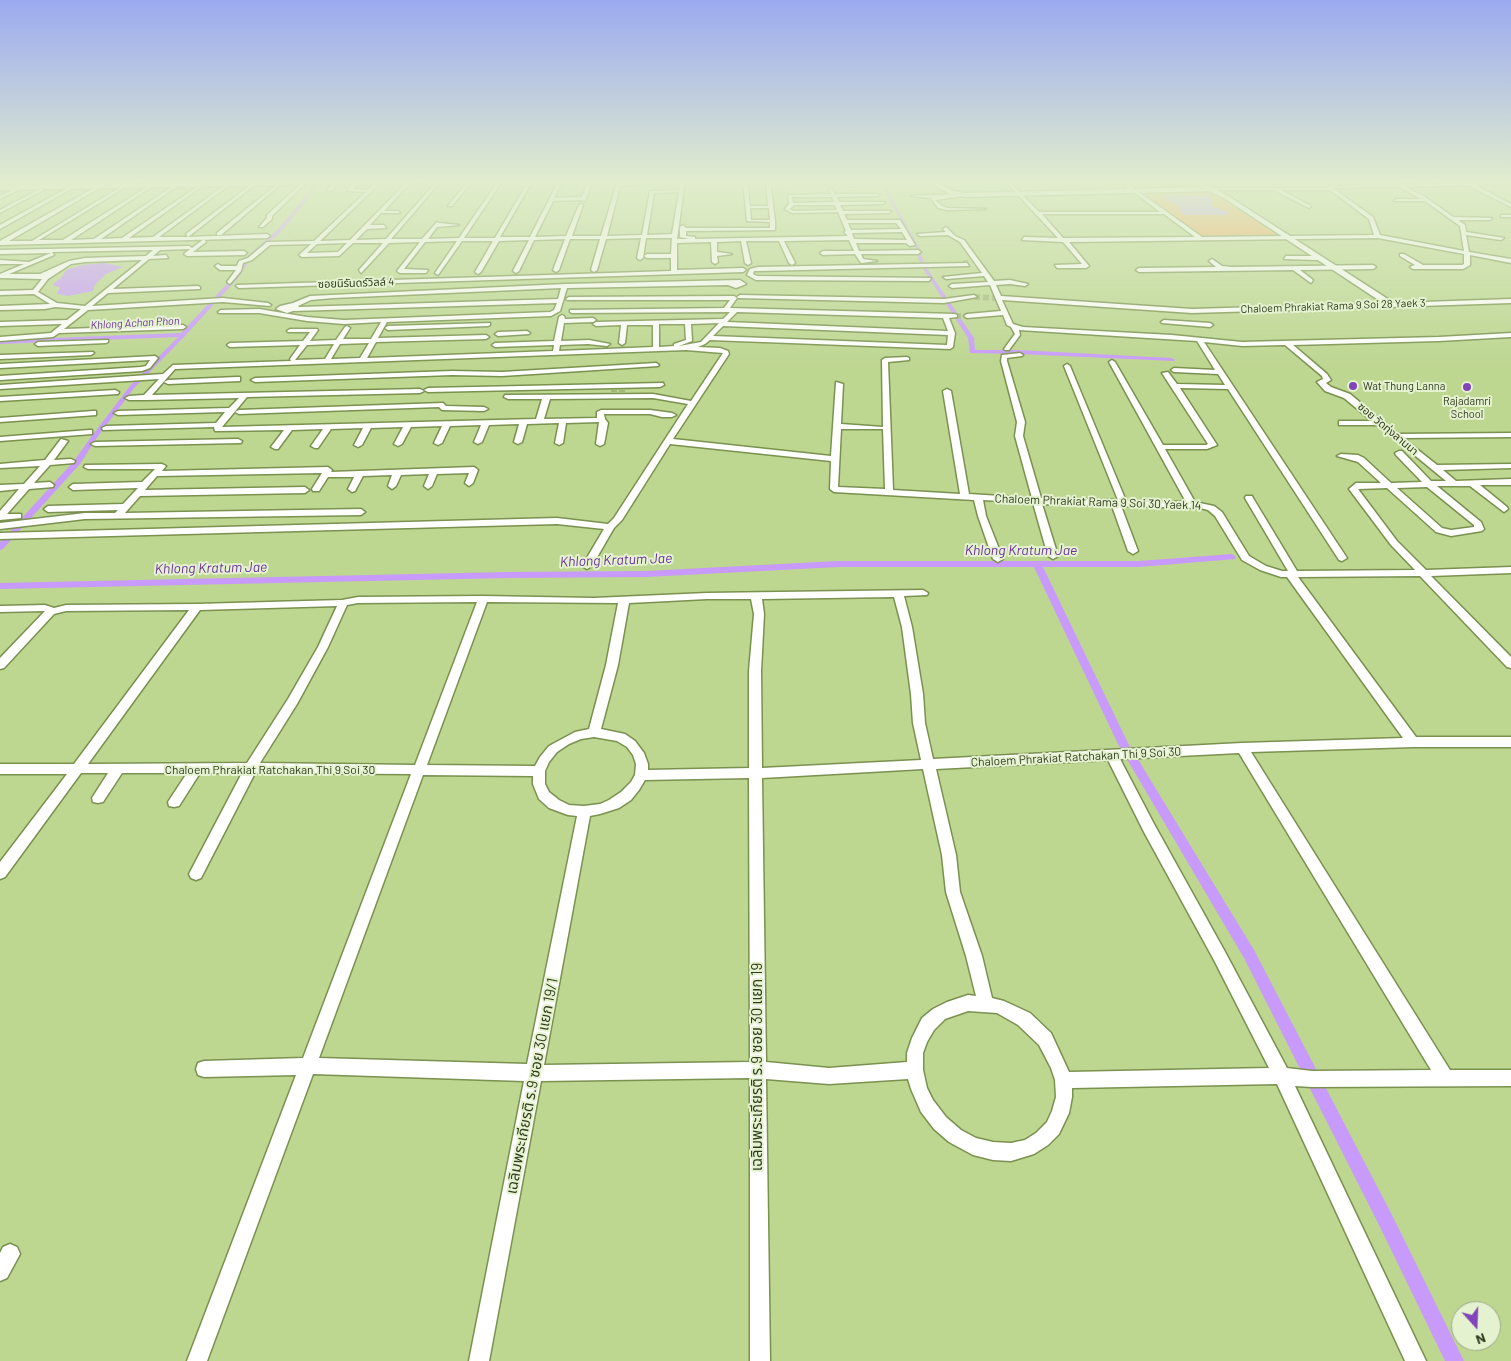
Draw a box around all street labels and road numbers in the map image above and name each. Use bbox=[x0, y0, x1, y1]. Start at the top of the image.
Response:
street label: ซอยนิรันดร์วิลล์ 4 bbox=[318, 275, 394, 291]
street label: Chaloem Phrakiat Rama 9 Soi 28 Yaek 3 bbox=[1240, 296, 1426, 316]
street label: ซอย วัดทุ่งลานนา bbox=[1355, 400, 1421, 458]
street label: Chaloem Phrakiat Rama 9 Soi 30 Yaek 14 bbox=[994, 491, 1202, 513]
street label: Chaloem Phrakiat Ratchakan Thi 9 Soi 30 bbox=[970, 744, 1182, 770]
street label: Chaloem Phrakiat Ratchakan Thi 9 Soi 30 bbox=[165, 763, 375, 777]
street label: เฉลิมพระเกียรติ ร.9 ซอย 30 แยก 19 bbox=[748, 963, 766, 1171]
street label: เฉลิมพระเกียรติ ร.9 ซอย 30 แยก 19/1 bbox=[502, 976, 562, 1196]

